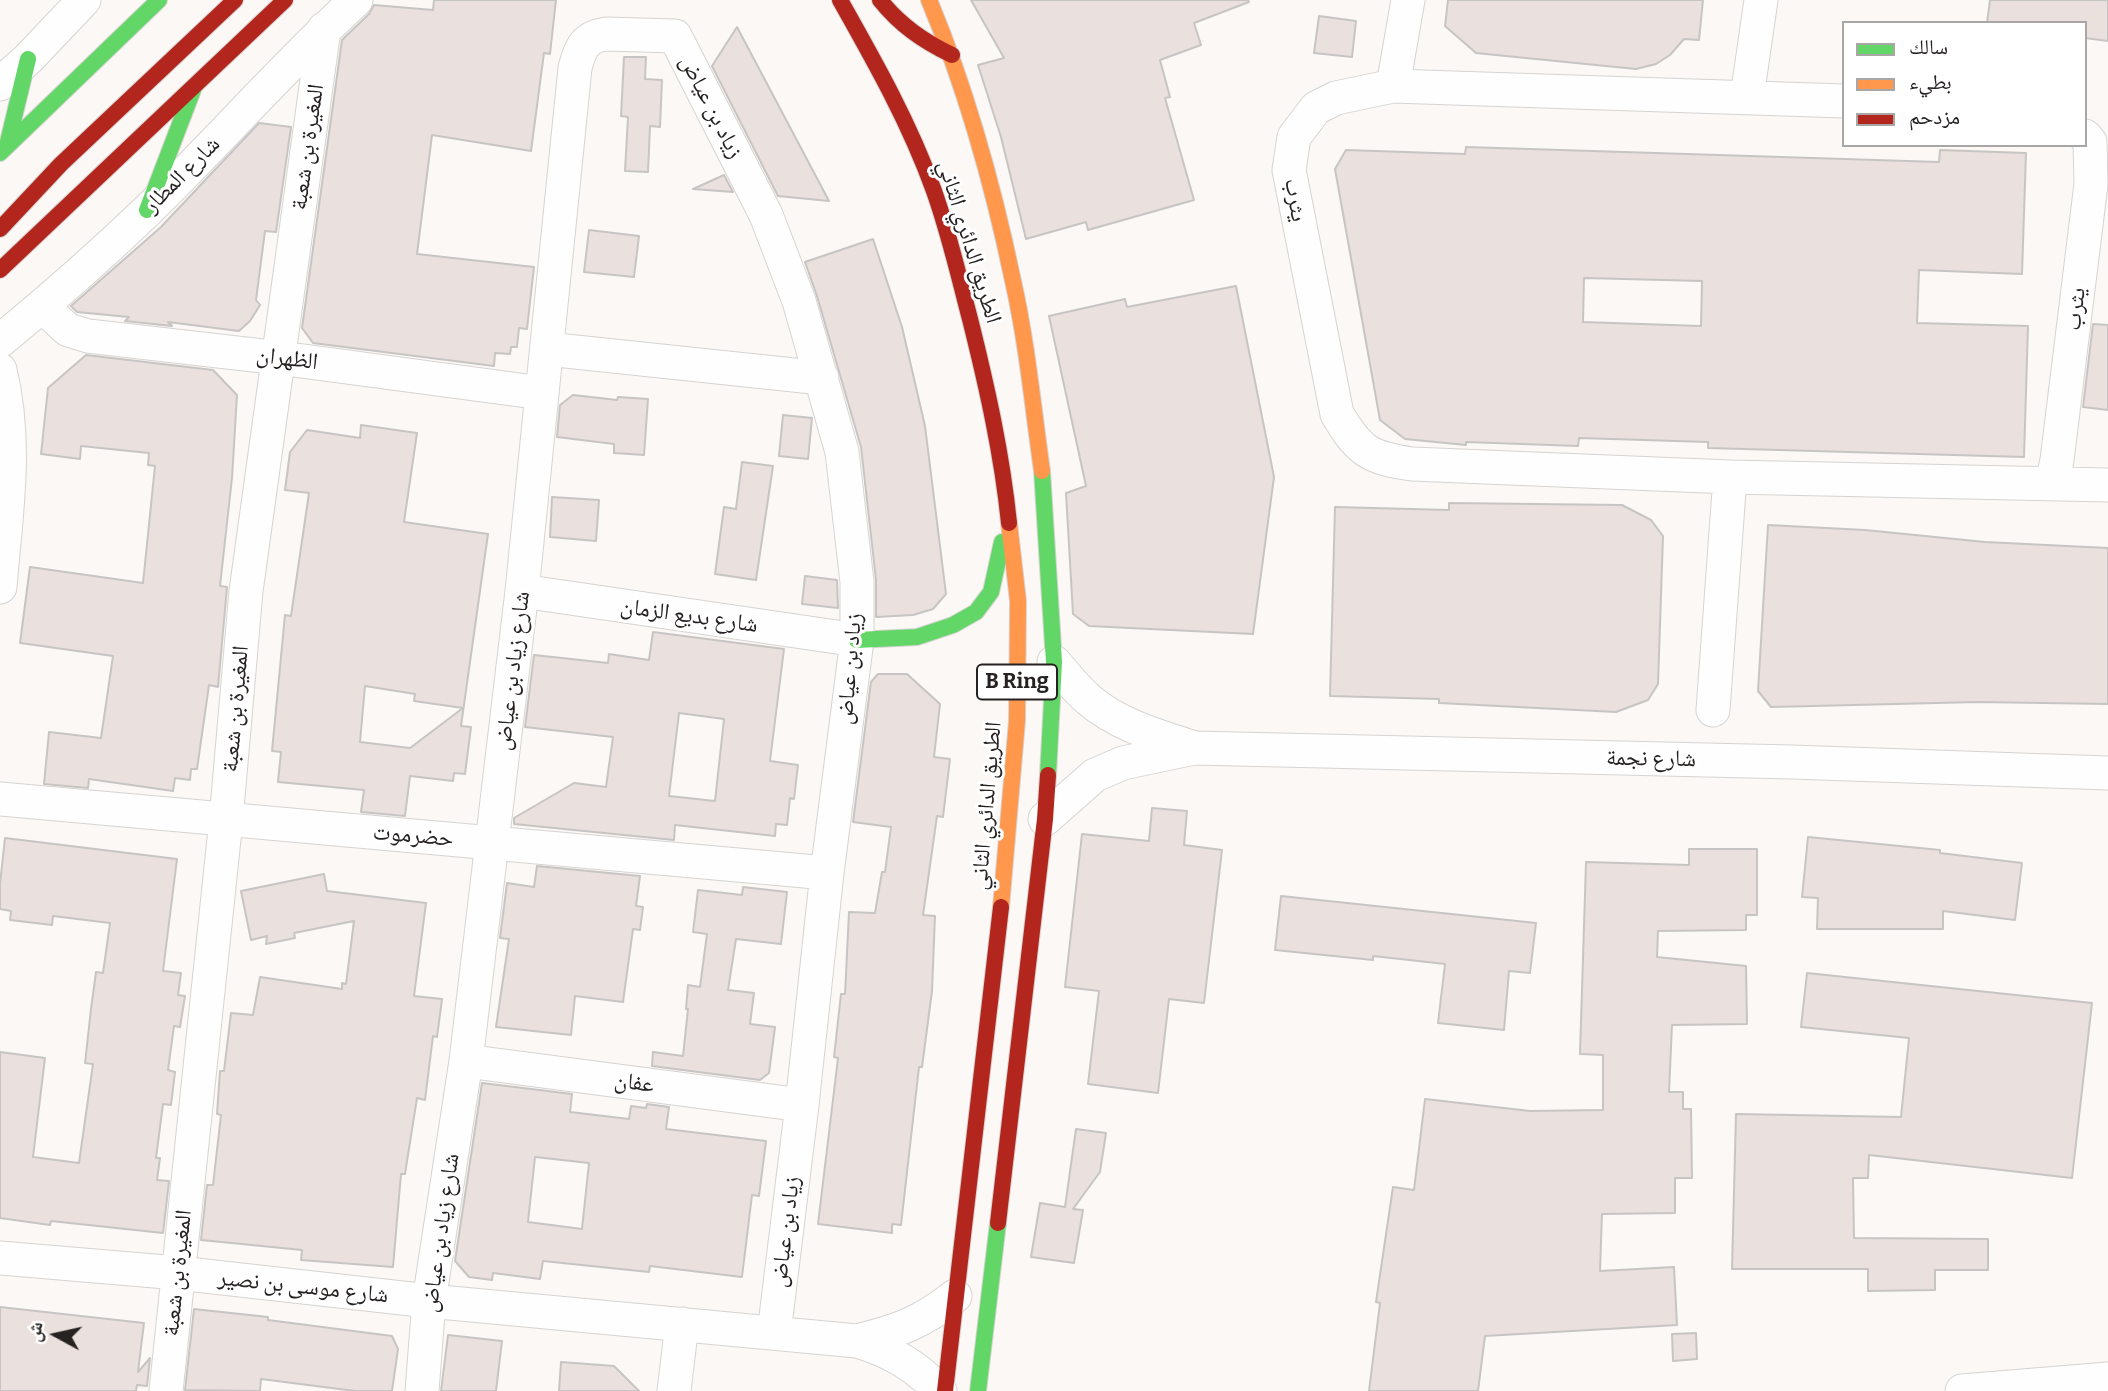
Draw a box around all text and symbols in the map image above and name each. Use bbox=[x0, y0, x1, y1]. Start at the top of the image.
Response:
legend bbox=[1842, 21, 2087, 147]
text: سالك bbox=[1909, 34, 1948, 60]
street label: زياد بن عياض bbox=[673, 51, 749, 163]
text: بطيء bbox=[1909, 69, 1952, 95]
street label: المغيرة بن شعبة bbox=[285, 82, 331, 212]
text: مزدحم bbox=[1909, 104, 1960, 130]
street label: شارع المطار bbox=[138, 131, 226, 219]
street label: الطريق الدائري الثاني bbox=[931, 157, 1007, 327]
street label: يثرب bbox=[1278, 176, 1312, 224]
street label: يثرب bbox=[2060, 286, 2092, 332]
street label: الظهران bbox=[255, 342, 319, 376]
street label: شارع زياد بن عياض bbox=[490, 590, 536, 752]
street label: شارع بديع الزمان bbox=[619, 593, 759, 639]
street label: زياد بن عياض bbox=[831, 612, 869, 726]
street label: المغيرة بن شعبة bbox=[217, 645, 255, 773]
road number: B Ring bbox=[977, 664, 1057, 700]
street label: الطريق الدائري الثاني bbox=[966, 721, 1008, 891]
street label: شارع نجمة bbox=[1606, 744, 1696, 774]
street label: حضرموت bbox=[372, 819, 454, 853]
street label: عفان bbox=[613, 1067, 655, 1099]
street label: شارع زياد بن عياض bbox=[416, 1152, 466, 1314]
street label: زياد بن عياض bbox=[765, 1175, 807, 1289]
street label: المغيرة بن شعبة bbox=[158, 1208, 198, 1338]
street label: شارع موسى بن نصير bbox=[216, 1264, 390, 1310]
north arrow bbox=[21, 1300, 91, 1370]
text: ش bbox=[22, 1320, 47, 1344]

